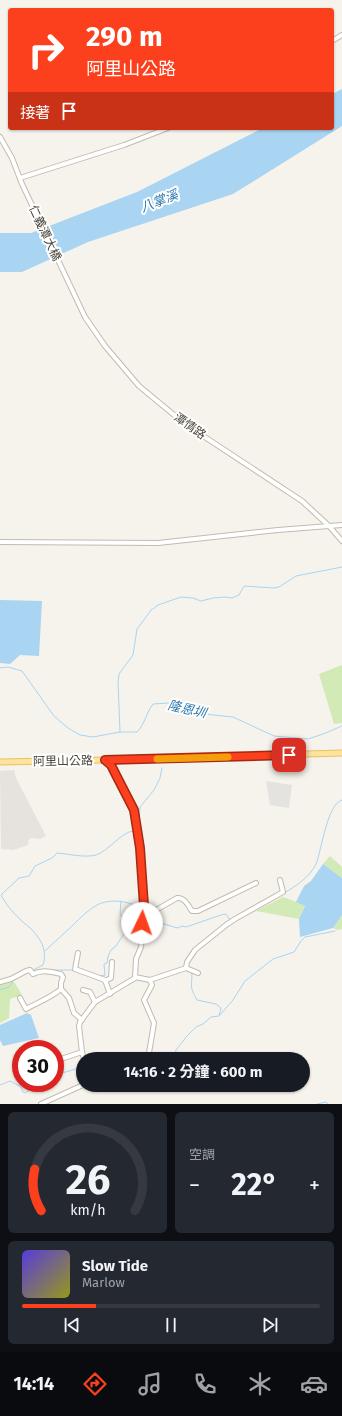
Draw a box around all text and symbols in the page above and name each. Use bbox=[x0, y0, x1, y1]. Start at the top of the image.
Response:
text: 290 m bbox=[86, 20, 163, 53]
icon: right bbox=[20, 24, 72, 76]
text: 阿里山公路 bbox=[86, 58, 176, 80]
icon: arrive bbox=[58, 100, 80, 122]
text: 接著 bbox=[20, 104, 50, 122]
water label: 八掌溪 bbox=[138, 186, 182, 215]
street label: 仁義潭大橋 bbox=[26, 203, 64, 263]
street label: 潭情路 bbox=[171, 410, 209, 442]
water label: 隆恩圳 bbox=[166, 697, 210, 721]
pin bbox=[272, 738, 306, 772]
icon: arrive bbox=[278, 744, 300, 766]
street label: 阿里山公路 bbox=[33, 753, 93, 769]
position arrow bbox=[121, 902, 163, 944]
speed limit sign: 30 bbox=[12, 1040, 64, 1092]
text: 14:16 · 2 分鐘 · 600 m bbox=[124, 1063, 262, 1081]
text: 空調 bbox=[189, 1147, 215, 1162]
text: 26 bbox=[65, 1154, 110, 1204]
text: 22° bbox=[231, 1167, 278, 1203]
text: − bbox=[189, 1172, 200, 1199]
text: + bbox=[309, 1172, 320, 1199]
text: km/h bbox=[70, 1201, 105, 1218]
text: Slow Tide bbox=[82, 1257, 148, 1275]
text: Marlow bbox=[82, 1275, 125, 1290]
icon: previous bbox=[61, 1314, 83, 1336]
icon: pause bbox=[160, 1314, 182, 1336]
icon: next bbox=[259, 1314, 281, 1336]
icon: directions bbox=[81, 1370, 109, 1398]
icon: music bbox=[136, 1370, 164, 1398]
icon: phone bbox=[191, 1370, 219, 1398]
icon: climate bbox=[246, 1370, 274, 1398]
icon: car bbox=[300, 1370, 328, 1398]
text: 14:14 bbox=[13, 1373, 54, 1395]

